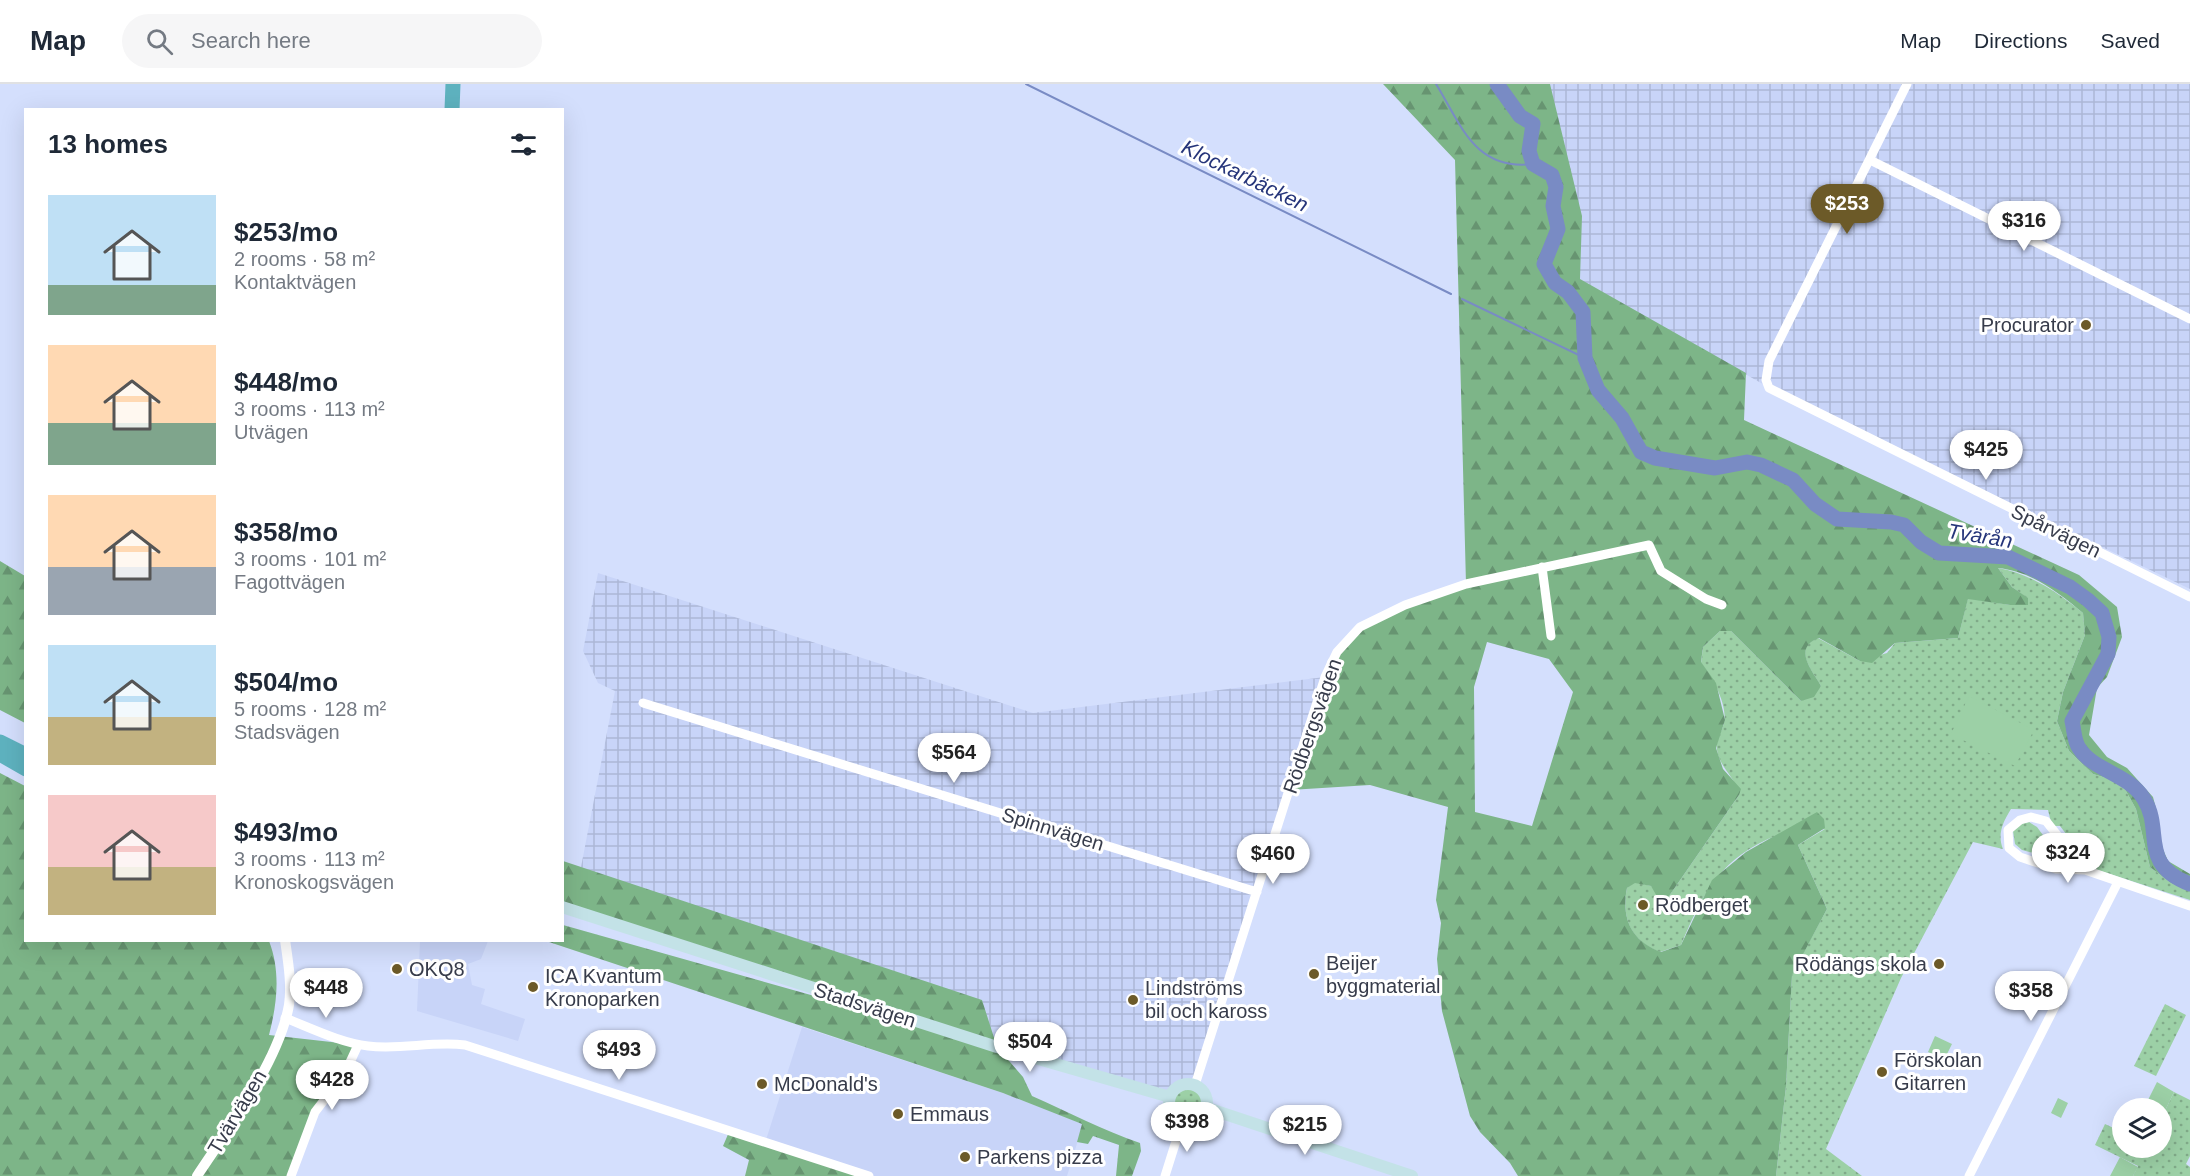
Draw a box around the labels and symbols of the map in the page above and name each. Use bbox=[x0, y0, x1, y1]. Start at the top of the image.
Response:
water label: Klockarbäcken bbox=[1178, 135, 1312, 216]
pin: $253 bbox=[1811, 184, 1883, 235]
pin: $316 bbox=[1988, 201, 2060, 252]
place label: Procurator bbox=[1981, 314, 2074, 336]
marker: Procurator bbox=[2079, 318, 2093, 332]
pin: $425 bbox=[1950, 430, 2022, 481]
street label: Spårvägen bbox=[2008, 500, 2104, 562]
water label: Tvärån bbox=[1946, 519, 2014, 552]
street label: Rödbergsvägen bbox=[1279, 656, 1345, 796]
pin: $564 bbox=[918, 733, 990, 784]
street label: Spinnvägen bbox=[999, 803, 1107, 855]
pin: $324 bbox=[2032, 833, 2104, 884]
pin: $460 bbox=[1237, 834, 1309, 885]
place label: Rödberget bbox=[1655, 894, 1749, 916]
marker: Rödberget bbox=[1636, 898, 1650, 912]
place label: Beijer byggmaterial bbox=[1326, 952, 1441, 997]
place label: Rödängs skola bbox=[1795, 953, 1928, 975]
marker: Rödängs skola bbox=[1932, 957, 1946, 971]
place label: OKQ8 bbox=[409, 958, 465, 980]
marker: OKQ8 bbox=[390, 962, 404, 976]
place label: ICA Kvantum Kronoparken bbox=[545, 965, 662, 1010]
marker: Beijer byggmaterial bbox=[1307, 967, 1321, 981]
pin: $448 bbox=[290, 968, 362, 1019]
pin: $358 bbox=[1995, 971, 2067, 1022]
place label: Lindströms bil och kaross bbox=[1145, 977, 1267, 1022]
street label: Stadsvägen bbox=[811, 978, 919, 1032]
marker: ICA Kvantum Kronoparken bbox=[526, 980, 540, 994]
marker: Lindströms bil och kaross bbox=[1126, 993, 1140, 1007]
pin: $504 bbox=[994, 1022, 1066, 1073]
pin: $493 bbox=[583, 1030, 655, 1081]
place label: Förskolan Gitarren bbox=[1894, 1049, 1982, 1094]
pin: $428 bbox=[296, 1060, 368, 1111]
marker: Förskolan Gitarren bbox=[1875, 1065, 1889, 1079]
street label: Tvärvägen bbox=[203, 1066, 271, 1158]
place label: McDonald's bbox=[774, 1073, 878, 1095]
marker: McDonald's bbox=[755, 1077, 769, 1091]
pin: $398 bbox=[1151, 1102, 1223, 1153]
place label: Emmaus bbox=[910, 1103, 989, 1125]
pin: $215 bbox=[1269, 1105, 1341, 1156]
marker: Emmaus bbox=[891, 1107, 905, 1121]
place label: Parkens pizza bbox=[977, 1146, 1103, 1168]
marker: Parkens pizza bbox=[958, 1150, 972, 1164]

